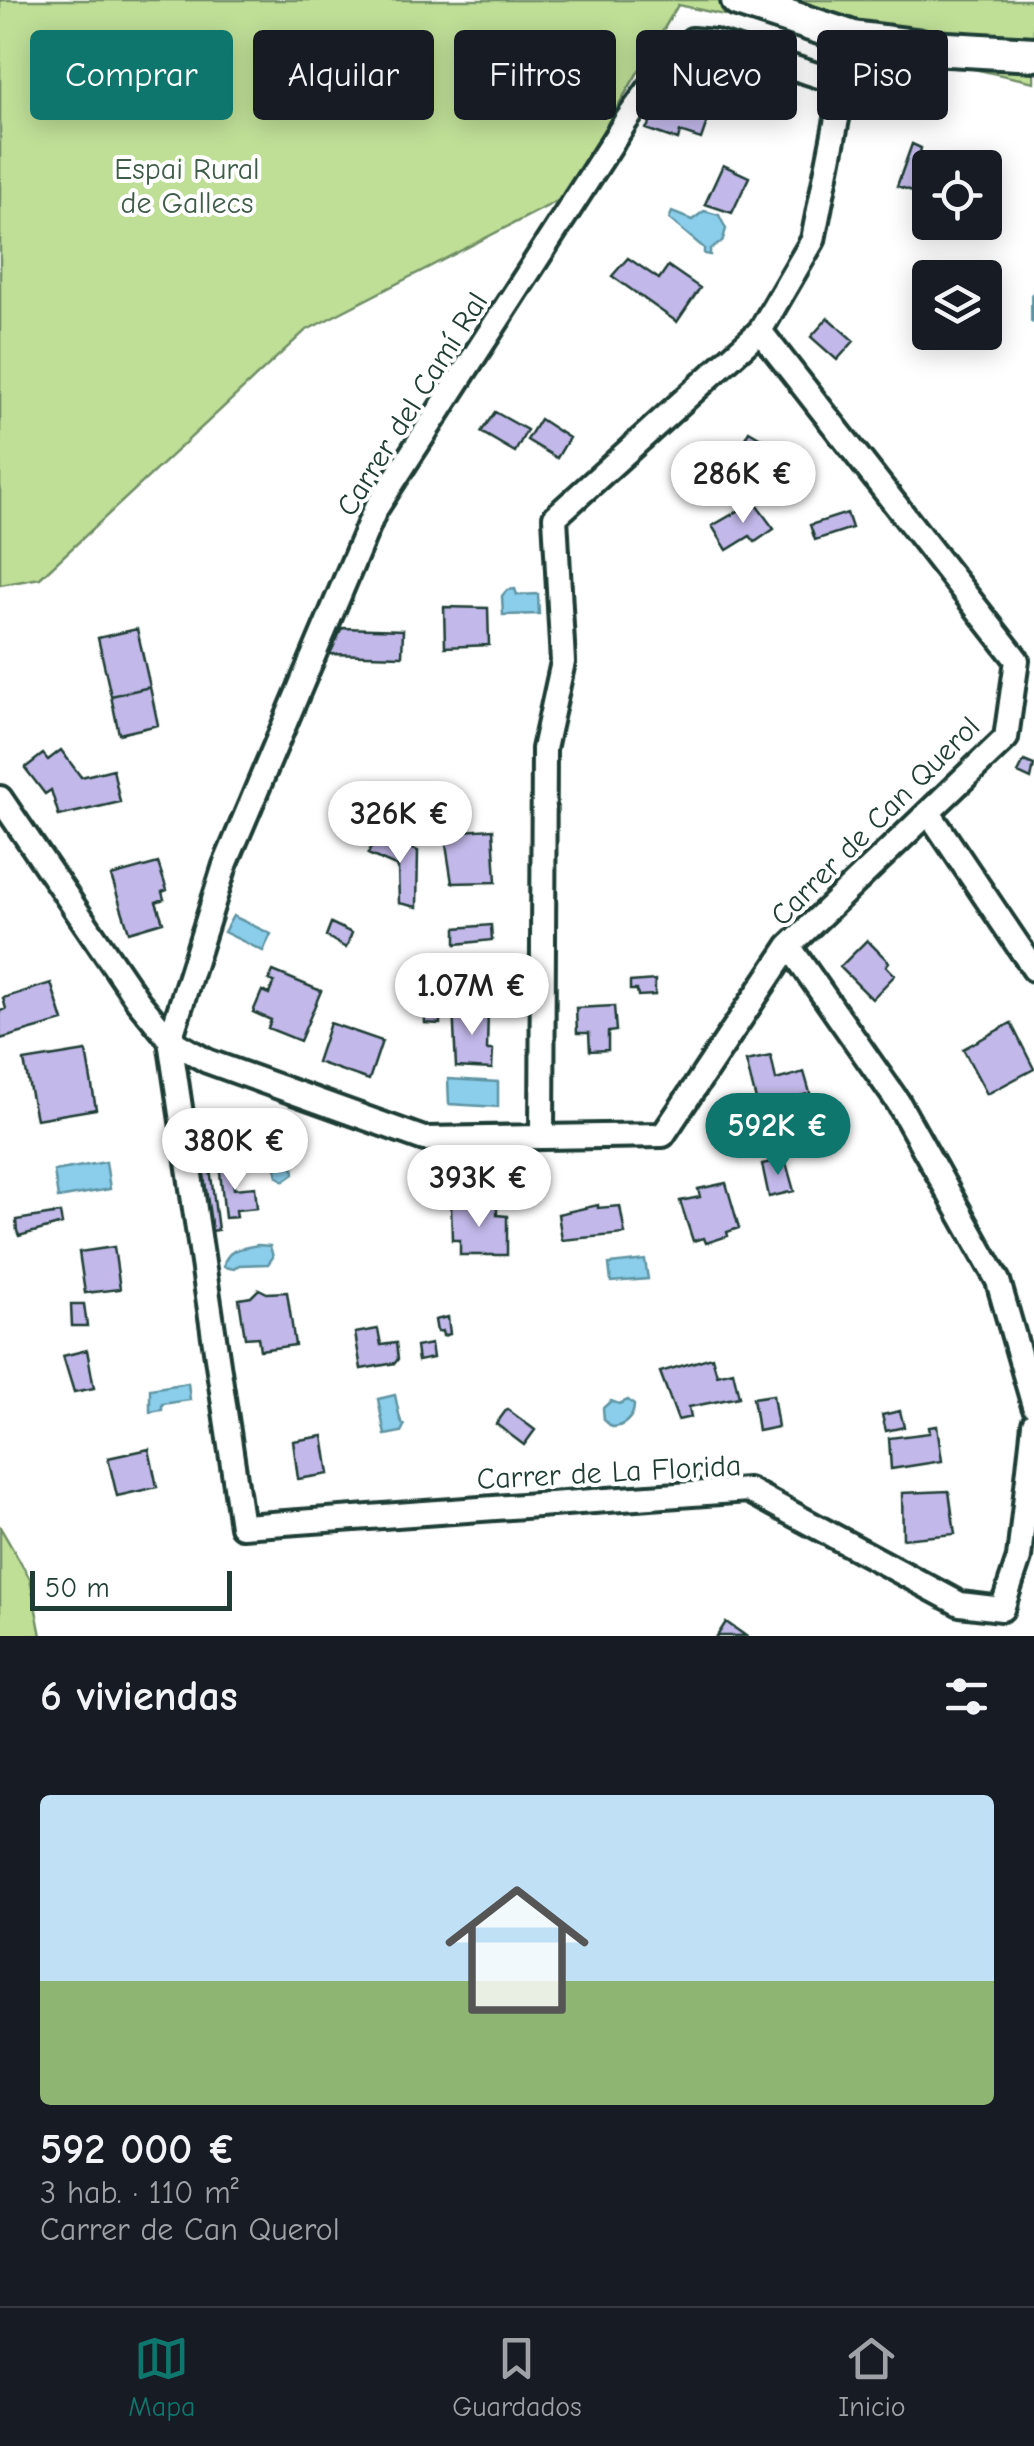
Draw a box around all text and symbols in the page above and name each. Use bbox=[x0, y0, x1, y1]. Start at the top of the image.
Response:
chip: Comprar bbox=[30, 30, 233, 120]
chip: Alquilar bbox=[253, 30, 434, 120]
chip: Filtros bbox=[454, 30, 616, 120]
chip: Nuevo bbox=[636, 30, 797, 120]
chip: Piso bbox=[817, 30, 948, 120]
map controls bbox=[912, 150, 1002, 350]
button: locate bbox=[912, 150, 1002, 240]
park label: Espai Rural de Gallecs bbox=[114, 152, 260, 221]
button: layers bbox=[912, 260, 1002, 350]
street label: Carrer del Camí Ral bbox=[330, 286, 495, 522]
pin: 286K € bbox=[662, 441, 824, 526]
text: 286K € bbox=[693, 455, 793, 492]
street label: Carrer de Can Querol bbox=[764, 710, 987, 933]
pin: 326K € bbox=[319, 781, 481, 866]
text: 326K € bbox=[350, 795, 450, 832]
pin: 1.07M € bbox=[380, 953, 564, 1038]
text: 1.07M € bbox=[417, 967, 527, 1004]
pin: 592K € bbox=[697, 1093, 859, 1178]
text: 592K € bbox=[727, 1107, 829, 1144]
pin: 380K € bbox=[154, 1108, 316, 1193]
text: 380K € bbox=[184, 1122, 286, 1159]
pin: 393K € bbox=[398, 1145, 560, 1230]
text: 393K € bbox=[429, 1159, 529, 1196]
street label: Carrer de La Florida bbox=[476, 1448, 742, 1497]
scale bar bbox=[30, 1566, 232, 1610]
text: 50 m bbox=[45, 1572, 110, 1604]
icon: filters bbox=[939, 1669, 994, 1724]
text: 6 viviendas bbox=[40, 1672, 238, 1721]
icon: home bbox=[427, 1860, 607, 2040]
text: 592 000 € bbox=[40, 2125, 236, 2174]
text: 3 hab. · 110 m² bbox=[40, 2174, 239, 2211]
text: Carrer de Can Querol bbox=[40, 2211, 340, 2248]
tab: Mapa bbox=[128, 2331, 196, 2423]
tab: Guardados bbox=[452, 2331, 582, 2423]
tab: Inicio bbox=[838, 2331, 906, 2423]

